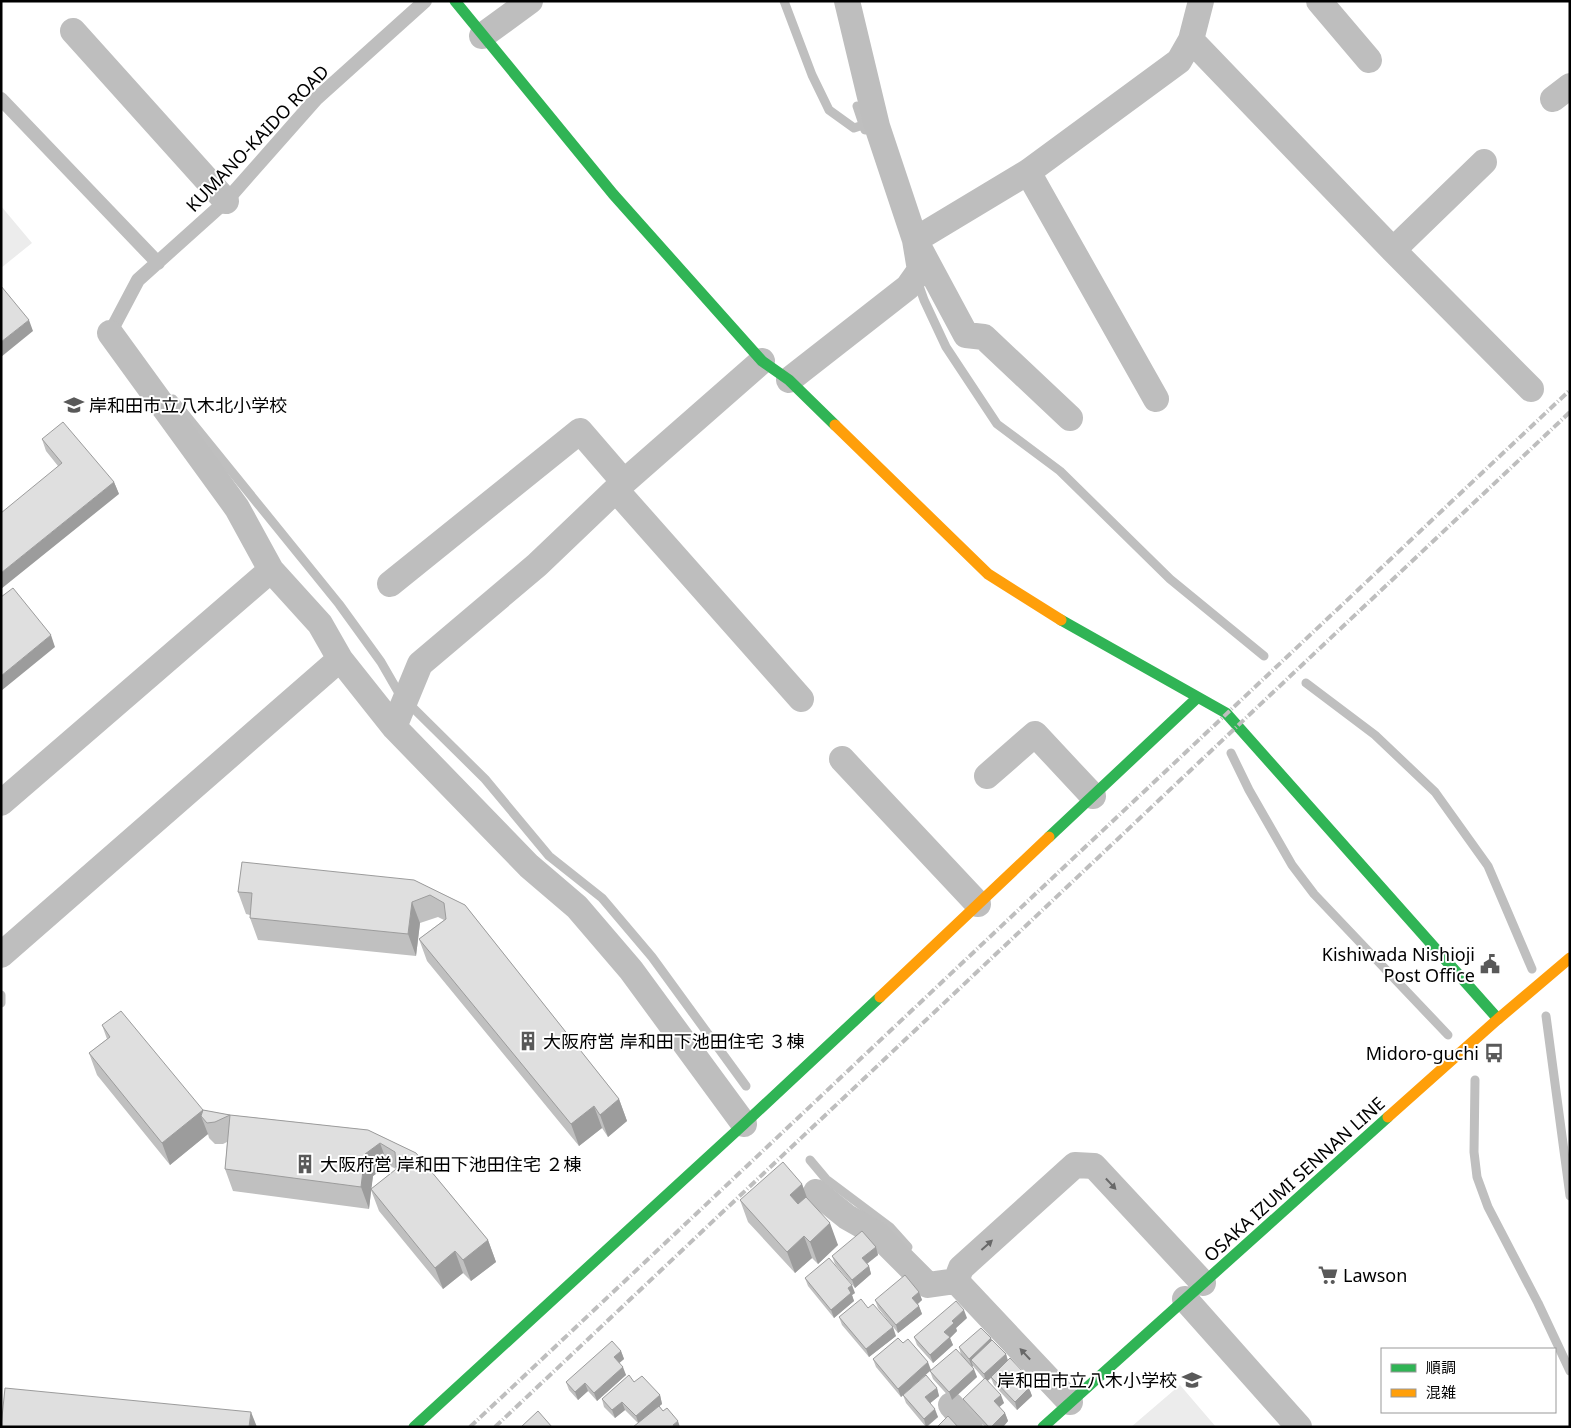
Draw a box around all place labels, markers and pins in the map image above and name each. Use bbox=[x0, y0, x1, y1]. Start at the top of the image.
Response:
place label: 岸和田市立八木北小学校 bbox=[89, 393, 287, 417]
school or university icon: 岸和田市立八木北小学校 bbox=[63, 394, 85, 416]
place label: Kishiwada Nishioji Post Office bbox=[1322, 942, 1475, 987]
public building icon: Kishiwada Nishioji Post Office bbox=[1479, 953, 1501, 975]
place label: 大阪府営 岸和田下池田住宅 ３棟 bbox=[543, 1029, 804, 1053]
building icon: 大阪府営 岸和田下池田住宅 ３棟 bbox=[517, 1030, 539, 1052]
place label: Midoro-guchi bbox=[1366, 1041, 1479, 1065]
bus stop icon: Midoro-guchi bbox=[1483, 1042, 1505, 1064]
place label: 大阪府営 岸和田下池田住宅 ２棟 bbox=[320, 1152, 581, 1176]
building icon: 大阪府営 岸和田下池田住宅 ２棟 bbox=[294, 1153, 316, 1175]
place label: Lawson bbox=[1343, 1263, 1407, 1287]
supermarket icon: Lawson bbox=[1317, 1264, 1339, 1286]
place label: 岸和田市立八木小学校 bbox=[997, 1368, 1177, 1392]
school or university icon: 岸和田市立八木小学校 bbox=[1181, 1369, 1203, 1391]

